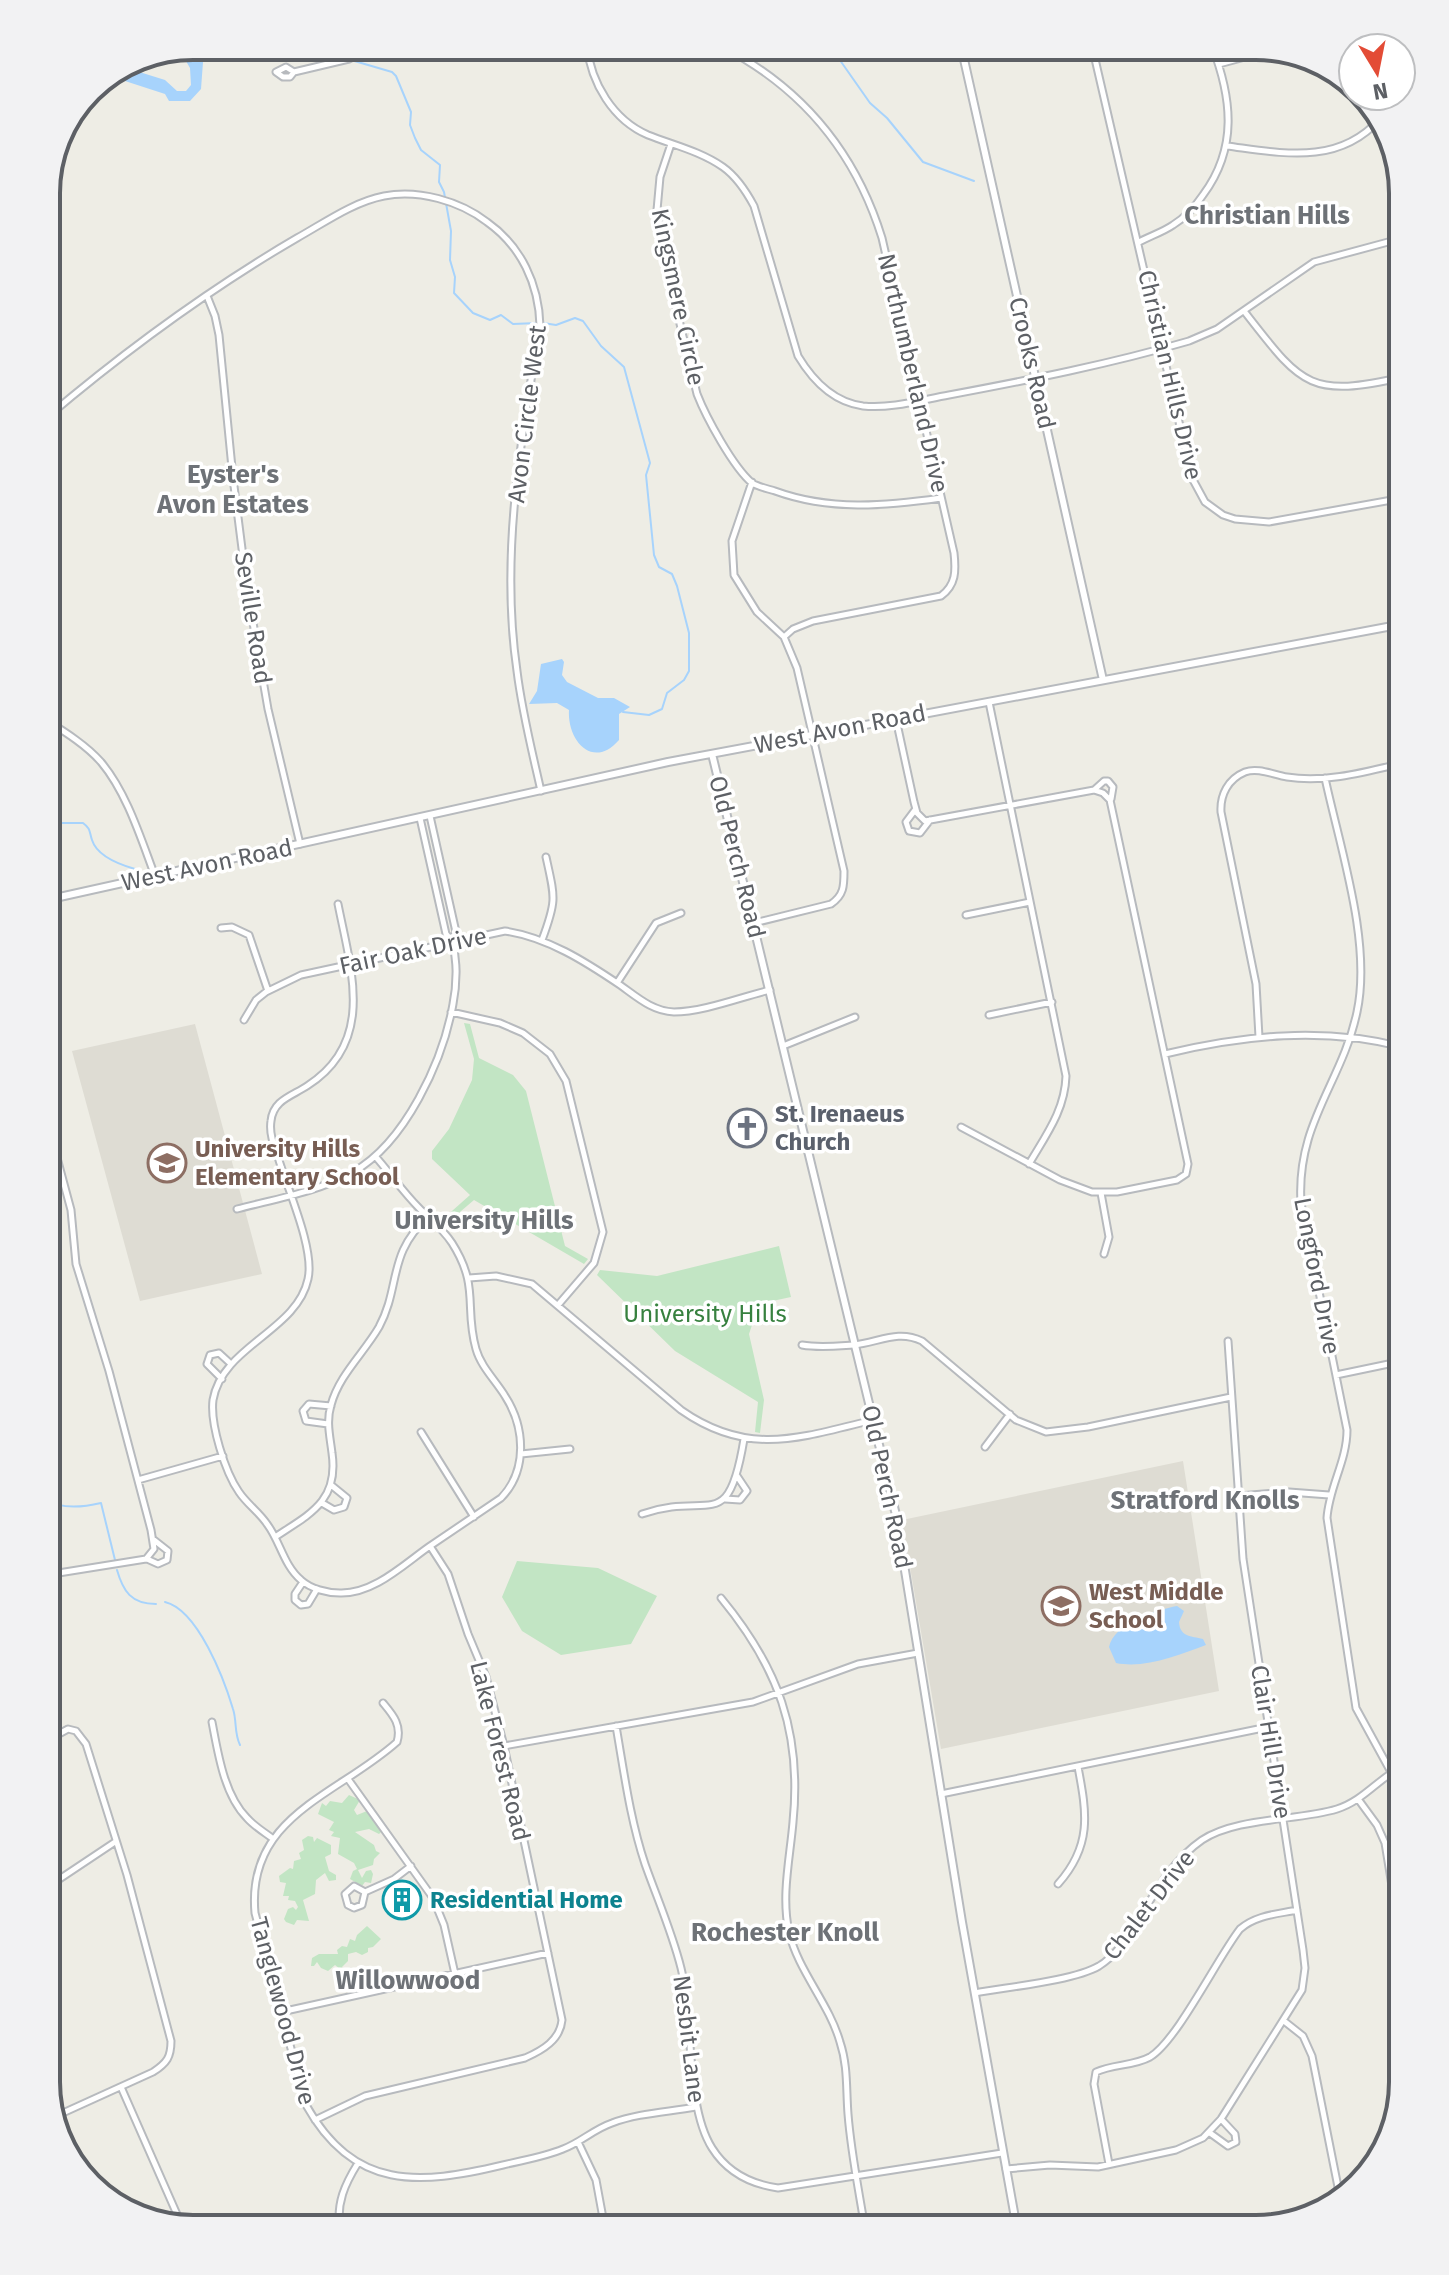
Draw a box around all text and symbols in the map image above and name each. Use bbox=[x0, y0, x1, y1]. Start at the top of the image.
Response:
north arrow bbox=[1337, 32, 1417, 112]
text: N bbox=[1371, 77, 1390, 106]
district label: Christian Hills bbox=[1184, 200, 1350, 231]
street label: Kingsmere Circle bbox=[646, 206, 710, 388]
street label: Northumberland Drive bbox=[872, 251, 954, 495]
street label: Christian Hills Drive bbox=[1132, 267, 1208, 483]
street label: Crooks Road bbox=[1003, 294, 1061, 432]
street label: Avon Circle West bbox=[502, 323, 552, 505]
district label: Eyster's Avon Estates bbox=[156, 459, 309, 520]
street label: Seville Road bbox=[229, 550, 277, 686]
street label: West Avon Road bbox=[752, 699, 928, 759]
street label: Old Perch Road bbox=[703, 773, 771, 941]
street label: West Avon Road bbox=[119, 833, 295, 897]
street label: Fair Oak Drive bbox=[337, 922, 489, 980]
place label: St. Irenaeus Church bbox=[775, 1100, 905, 1156]
church icon: St. Irenaeus Church bbox=[726, 1107, 768, 1149]
place label: University Hills Elementary School bbox=[195, 1135, 400, 1191]
school or university icon: University Hills Elementary School bbox=[146, 1142, 188, 1184]
street label: Longford Drive bbox=[1288, 1195, 1346, 1357]
district label: University Hills bbox=[395, 1205, 574, 1236]
park label: University Hills bbox=[623, 1300, 787, 1328]
street label: Old Perch Road bbox=[856, 1403, 918, 1571]
district label: Stratford Knolls bbox=[1111, 1485, 1300, 1516]
place label: West Middle School bbox=[1089, 1578, 1224, 1634]
school or university icon: West Middle School bbox=[1040, 1585, 1082, 1627]
street label: Lake Forest Road bbox=[464, 1658, 536, 1844]
street label: Clair Hill Drive bbox=[1245, 1663, 1297, 1821]
street label: Chalet Drive bbox=[1098, 1845, 1200, 1965]
building icon: Residential Home bbox=[381, 1879, 423, 1921]
place label: Residential Home bbox=[430, 1886, 623, 1914]
street label: Tanglewood Drive bbox=[244, 1914, 322, 2108]
district label: Rochester Knoll bbox=[691, 1917, 879, 1948]
district label: Willowwood bbox=[336, 1965, 480, 1996]
street label: Nesbit Lane bbox=[667, 1973, 711, 2105]

